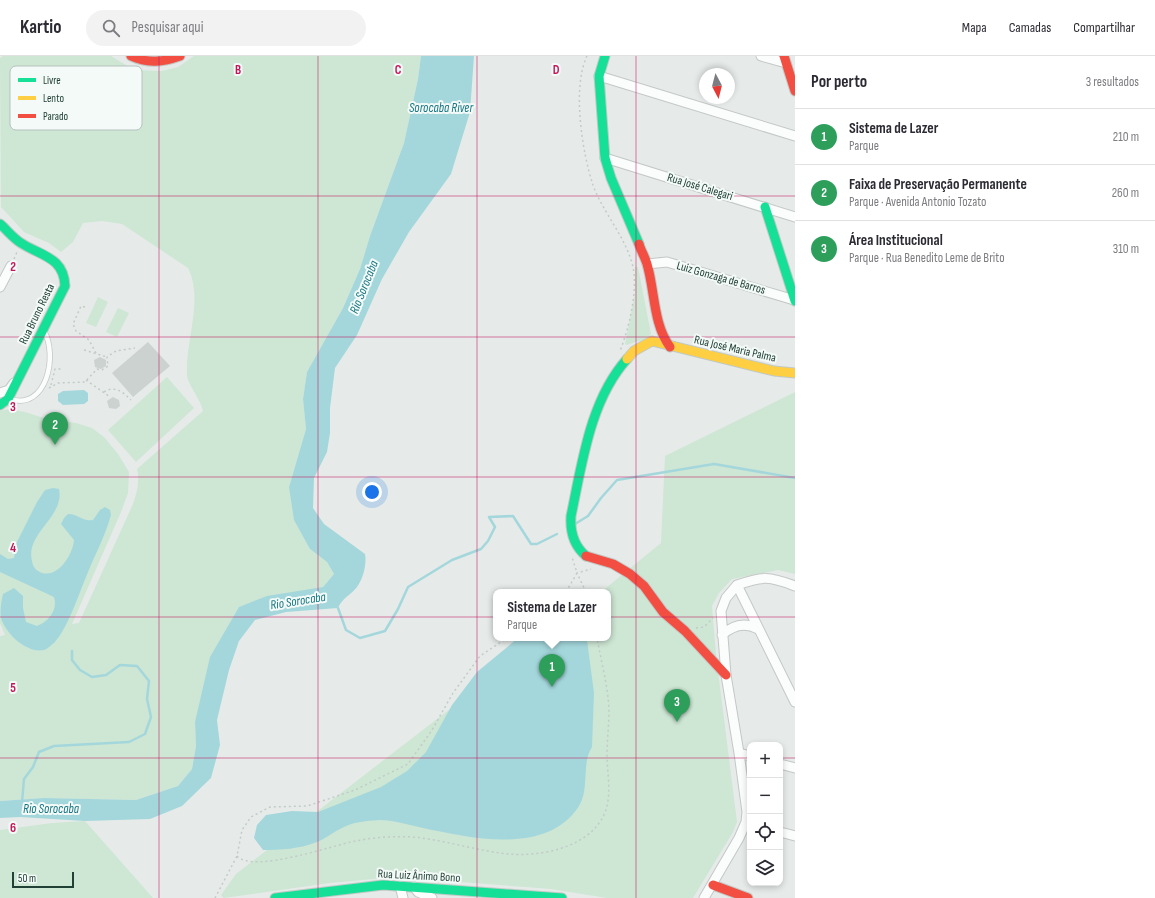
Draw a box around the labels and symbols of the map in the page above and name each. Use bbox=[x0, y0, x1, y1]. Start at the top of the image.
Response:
text: B bbox=[235, 62, 241, 78]
text: C bbox=[395, 62, 402, 78]
text: D bbox=[553, 62, 560, 78]
legend bbox=[10, 66, 142, 130]
north arrow bbox=[699, 68, 735, 104]
text: Livre bbox=[43, 74, 61, 87]
text: Lento bbox=[43, 92, 64, 105]
water label: Sorocaba River bbox=[409, 100, 474, 116]
text: Parado bbox=[43, 110, 69, 123]
street label: Rua José Calegari bbox=[665, 170, 735, 204]
water label: Rio Sorocaba bbox=[346, 257, 382, 316]
street label: Luiz Gonzaga de Barros bbox=[675, 258, 767, 298]
text: 2 bbox=[10, 259, 16, 275]
street label: Rua Bruno Resta bbox=[16, 281, 58, 347]
street label: Rua José Maria Palma bbox=[693, 332, 778, 366]
text: 3 bbox=[10, 399, 16, 415]
pin: 2 bbox=[42, 412, 68, 445]
your location bbox=[362, 482, 382, 502]
text: 4 bbox=[10, 540, 16, 556]
water label: Rio Sorocaba bbox=[269, 589, 328, 613]
pin: 1 bbox=[539, 654, 565, 687]
text: 5 bbox=[10, 680, 16, 696]
pin: 3 bbox=[664, 689, 690, 722]
water label: Rio Sorocaba bbox=[23, 801, 80, 817]
text: 6 bbox=[10, 820, 16, 836]
street label: Rua Luiz Ânimo Bono bbox=[377, 866, 461, 886]
scale bar bbox=[12, 870, 74, 889]

